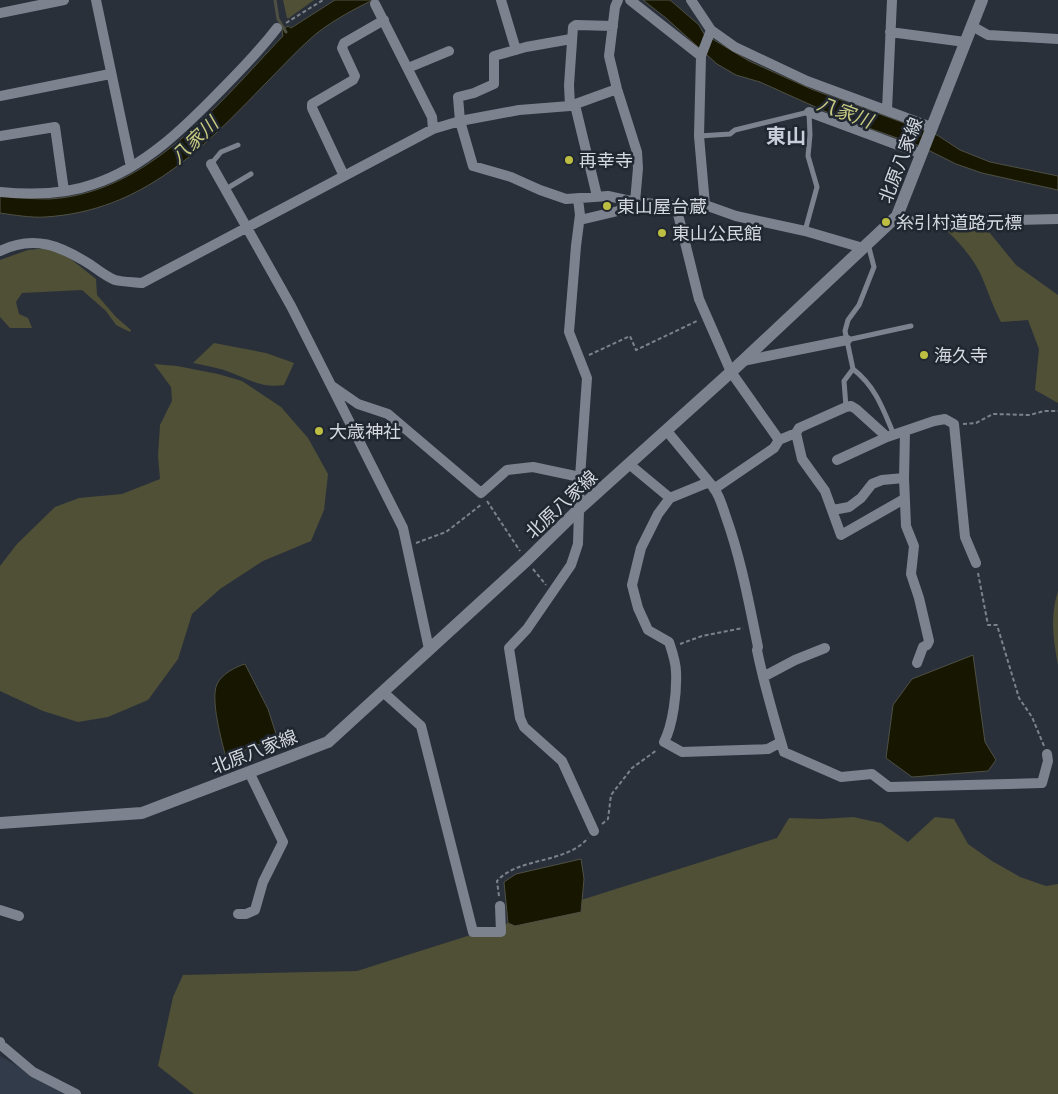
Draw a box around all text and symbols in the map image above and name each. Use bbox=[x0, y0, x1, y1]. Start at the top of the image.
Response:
water label: 八家川 bbox=[814, 90, 878, 135]
water label: 八家川 bbox=[164, 109, 225, 169]
street label: 北原八家線 bbox=[873, 114, 927, 206]
district label: 東山 bbox=[766, 122, 806, 149]
place label: 再幸寺 bbox=[579, 148, 633, 172]
marker: 再幸寺 bbox=[563, 154, 575, 166]
place label: 東山屋台蔵 bbox=[617, 194, 707, 218]
marker: 東山屋台蔵 bbox=[601, 200, 613, 212]
place label: 糸引村道路元標 bbox=[896, 210, 1022, 234]
marker: 糸引村道路元標 bbox=[880, 216, 892, 228]
place label: 東山公民館 bbox=[672, 221, 762, 245]
marker: 東山公民館 bbox=[656, 227, 668, 239]
place label: 海久寺 bbox=[934, 343, 988, 367]
marker: 海久寺 bbox=[918, 349, 930, 361]
place label: 大歳神社 bbox=[329, 419, 401, 443]
marker: 大歳神社 bbox=[313, 425, 325, 437]
street label: 北原八家線 bbox=[520, 465, 602, 543]
street label: 北原八家線 bbox=[208, 724, 300, 778]

